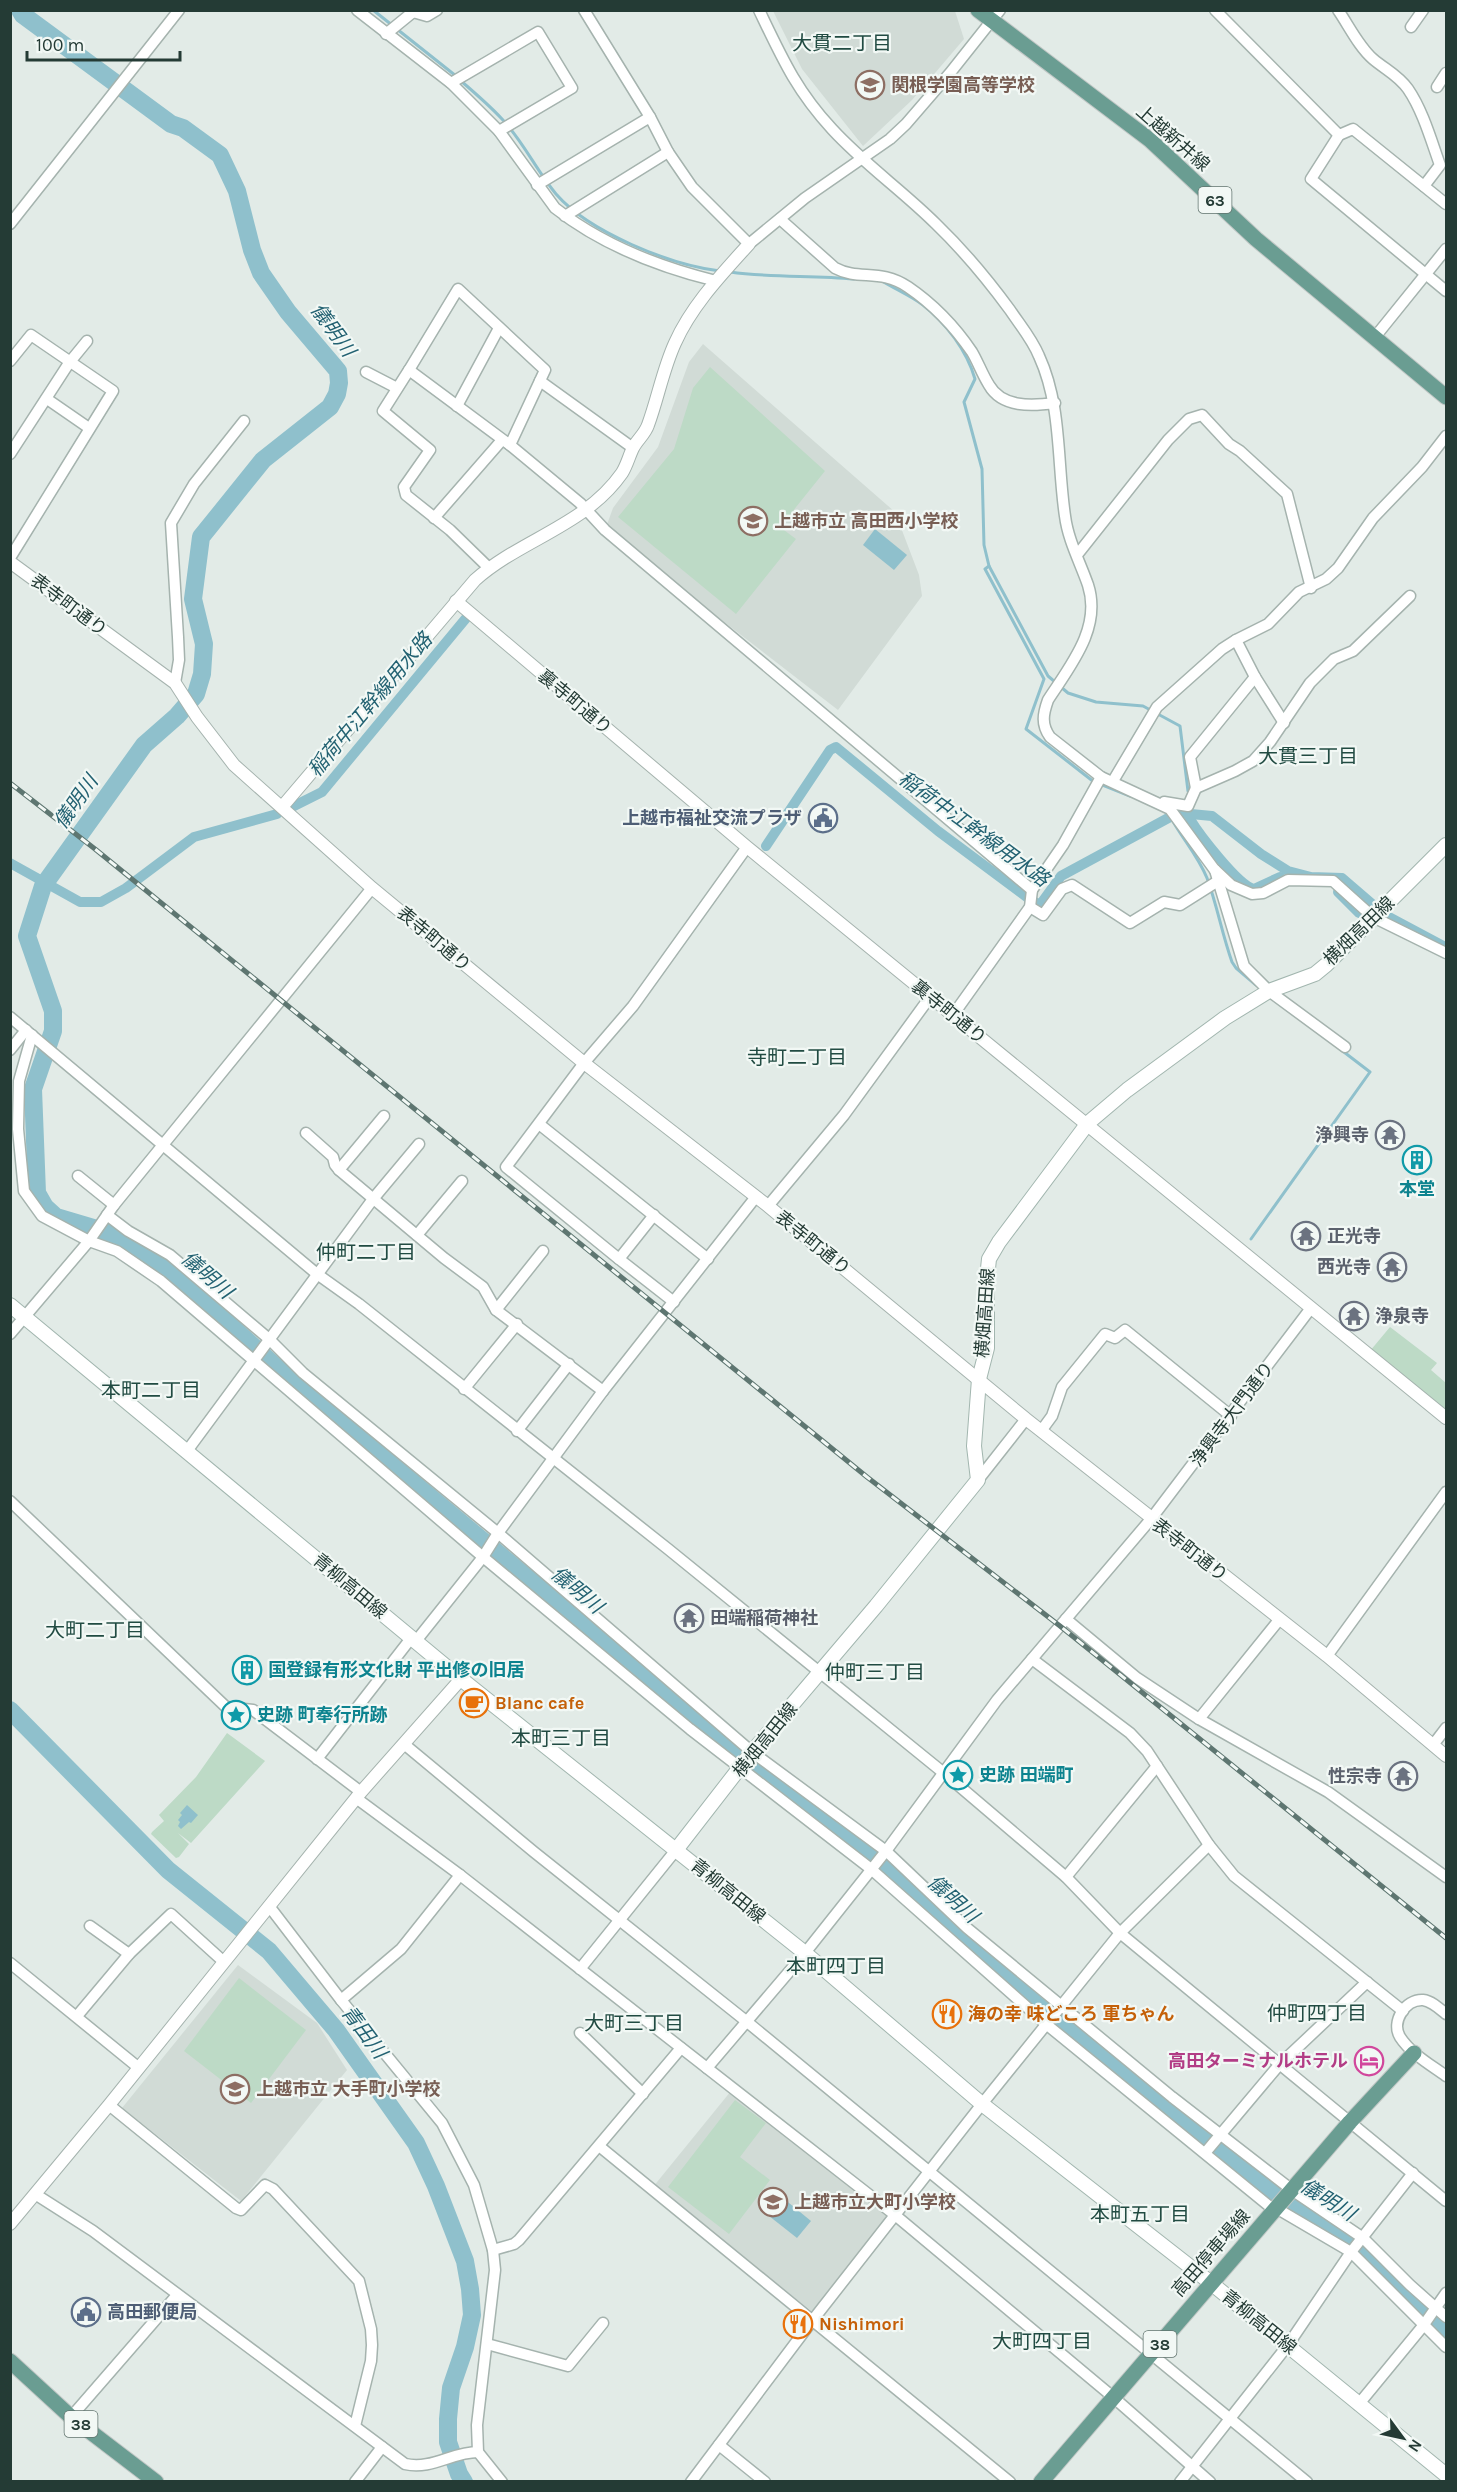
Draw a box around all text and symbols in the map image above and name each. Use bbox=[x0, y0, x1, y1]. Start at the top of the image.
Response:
scale bar bbox=[27, 24, 180, 62]
district label: 大貫二丁目 bbox=[792, 32, 892, 55]
text: 100 m bbox=[36, 34, 84, 56]
school or university icon: 関根学園高等学校 bbox=[854, 69, 886, 101]
place label: 関根学園高等学校 bbox=[891, 74, 1035, 96]
street label: 上越新井線 bbox=[1132, 100, 1214, 176]
road number: 63 bbox=[1198, 187, 1232, 213]
water label: 儀明川 bbox=[306, 299, 361, 363]
school or university icon: 上越市立 高田西小学校 bbox=[737, 505, 769, 537]
place label: 上越市立 高田西小学校 bbox=[774, 510, 959, 532]
street label: 表寺町通り bbox=[26, 569, 112, 641]
water label: 稲荷中江幹線用水路 bbox=[303, 627, 438, 781]
street label: 裏寺町通り bbox=[533, 665, 617, 739]
district label: 大貫三丁目 bbox=[1258, 745, 1358, 768]
water label: 稲荷中江幹線用水路 bbox=[894, 767, 1055, 892]
water label: 儀明川 bbox=[49, 769, 104, 833]
public building icon: 上越市福祉交流プラザ bbox=[807, 802, 839, 834]
place label: 上越市福祉交流プラザ bbox=[622, 807, 802, 829]
street label: 横畑高田線 bbox=[1319, 892, 1399, 970]
street label: 表寺町通り bbox=[392, 902, 476, 976]
street label: 裏寺町通り bbox=[907, 975, 991, 1049]
district label: 寺町二丁目 bbox=[747, 1046, 847, 1069]
temple icon: 浄興寺 bbox=[1374, 1119, 1406, 1151]
place label: 浄興寺 bbox=[1315, 1124, 1369, 1146]
building icon: 本堂 bbox=[1401, 1144, 1433, 1176]
place label: 本堂 bbox=[1399, 1178, 1435, 1200]
street label: 表寺町通り bbox=[771, 1206, 855, 1280]
temple icon: 正光寺 bbox=[1290, 1220, 1322, 1252]
place label: 正光寺 bbox=[1327, 1225, 1381, 1247]
district label: 仲町二丁目 bbox=[316, 1241, 416, 1264]
water label: 儀明川 bbox=[177, 1247, 239, 1305]
temple icon: 西光寺 bbox=[1376, 1251, 1408, 1283]
place label: 西光寺 bbox=[1317, 1256, 1371, 1278]
street label: 横畑高田線 bbox=[971, 1267, 999, 1359]
temple icon: 浄泉寺 bbox=[1338, 1300, 1370, 1332]
place label: 浄泉寺 bbox=[1375, 1305, 1429, 1327]
street label: 浄興寺大門通り bbox=[1185, 1357, 1279, 1471]
district label: 本町二丁目 bbox=[101, 1379, 201, 1402]
street label: 表寺町通り bbox=[1148, 1514, 1232, 1586]
street label: 青柳高田線 bbox=[308, 1549, 392, 1623]
water label: 儀明川 bbox=[547, 1562, 609, 1619]
temple icon: 田端稲荷神社 bbox=[673, 1602, 705, 1634]
place label: 田端稲荷神社 bbox=[710, 1607, 818, 1629]
district label: 大町二丁目 bbox=[45, 1619, 145, 1642]
building icon: 国登録有形文化財 平出修の旧居 bbox=[231, 1654, 263, 1686]
place label: 国登録有形文化財 平出修の旧居 bbox=[268, 1659, 525, 1681]
district label: 仲町三丁目 bbox=[825, 1661, 925, 1684]
cafe icon: Blanc cafe bbox=[458, 1687, 490, 1719]
place label: Blanc cafe bbox=[495, 1692, 584, 1714]
street label: 横畑高田線 bbox=[728, 1698, 802, 1782]
place icon: 史跡 町奉行所跡 bbox=[220, 1699, 252, 1731]
place label: 史跡 町奉行所跡 bbox=[257, 1704, 388, 1726]
district label: 本町三丁目 bbox=[511, 1727, 611, 1750]
place icon: 史跡 田端町 bbox=[942, 1759, 974, 1791]
temple icon: 性宗寺 bbox=[1387, 1760, 1419, 1792]
place label: 史跡 田端町 bbox=[979, 1764, 1074, 1786]
place label: 性宗寺 bbox=[1328, 1765, 1382, 1787]
street label: 青柳高田線 bbox=[686, 1854, 770, 1928]
water label: 儀明川 bbox=[923, 1870, 984, 1929]
district label: 本町四丁目 bbox=[786, 1955, 886, 1978]
restaurant icon: 海の幸 味どころ 軍ちゃん bbox=[931, 1998, 963, 2030]
water label: 青田川 bbox=[337, 2001, 392, 2064]
district label: 仲町四丁目 bbox=[1267, 2002, 1367, 2025]
place label: 海の幸 味どころ 軍ちゃん bbox=[968, 2003, 1175, 2025]
district label: 大町三丁目 bbox=[584, 2012, 684, 2035]
hotel icon: 高田ターミナルホテル bbox=[1353, 2045, 1385, 2077]
place label: 高田ターミナルホテル bbox=[1168, 2050, 1348, 2072]
school or university icon: 上越市立 大手町小学校 bbox=[219, 2073, 251, 2105]
place label: 上越市立 大手町小学校 bbox=[256, 2078, 441, 2100]
water label: 儀明川 bbox=[1296, 2174, 1361, 2227]
school or university icon: 上越市立大町小学校 bbox=[757, 2186, 789, 2218]
place label: 上越市立大町小学校 bbox=[794, 2191, 956, 2213]
district label: 本町五丁目 bbox=[1090, 2203, 1190, 2226]
street label: 高田停車場線 bbox=[1167, 2205, 1255, 2301]
street label: 青柳高田線 bbox=[1217, 2285, 1301, 2359]
public building icon: 高田郵便局 bbox=[70, 2296, 102, 2328]
place label: 高田郵便局 bbox=[107, 2301, 197, 2323]
restaurant icon: Nishimori bbox=[782, 2308, 814, 2340]
place label: Nishimori bbox=[819, 2313, 905, 2335]
district label: 大町四丁目 bbox=[992, 2330, 1092, 2353]
road number: 38 bbox=[1144, 2331, 1176, 2357]
north arrow bbox=[1373, 2408, 1433, 2468]
road number: 38 bbox=[64, 2411, 98, 2437]
text: N bbox=[1404, 2436, 1426, 2456]

